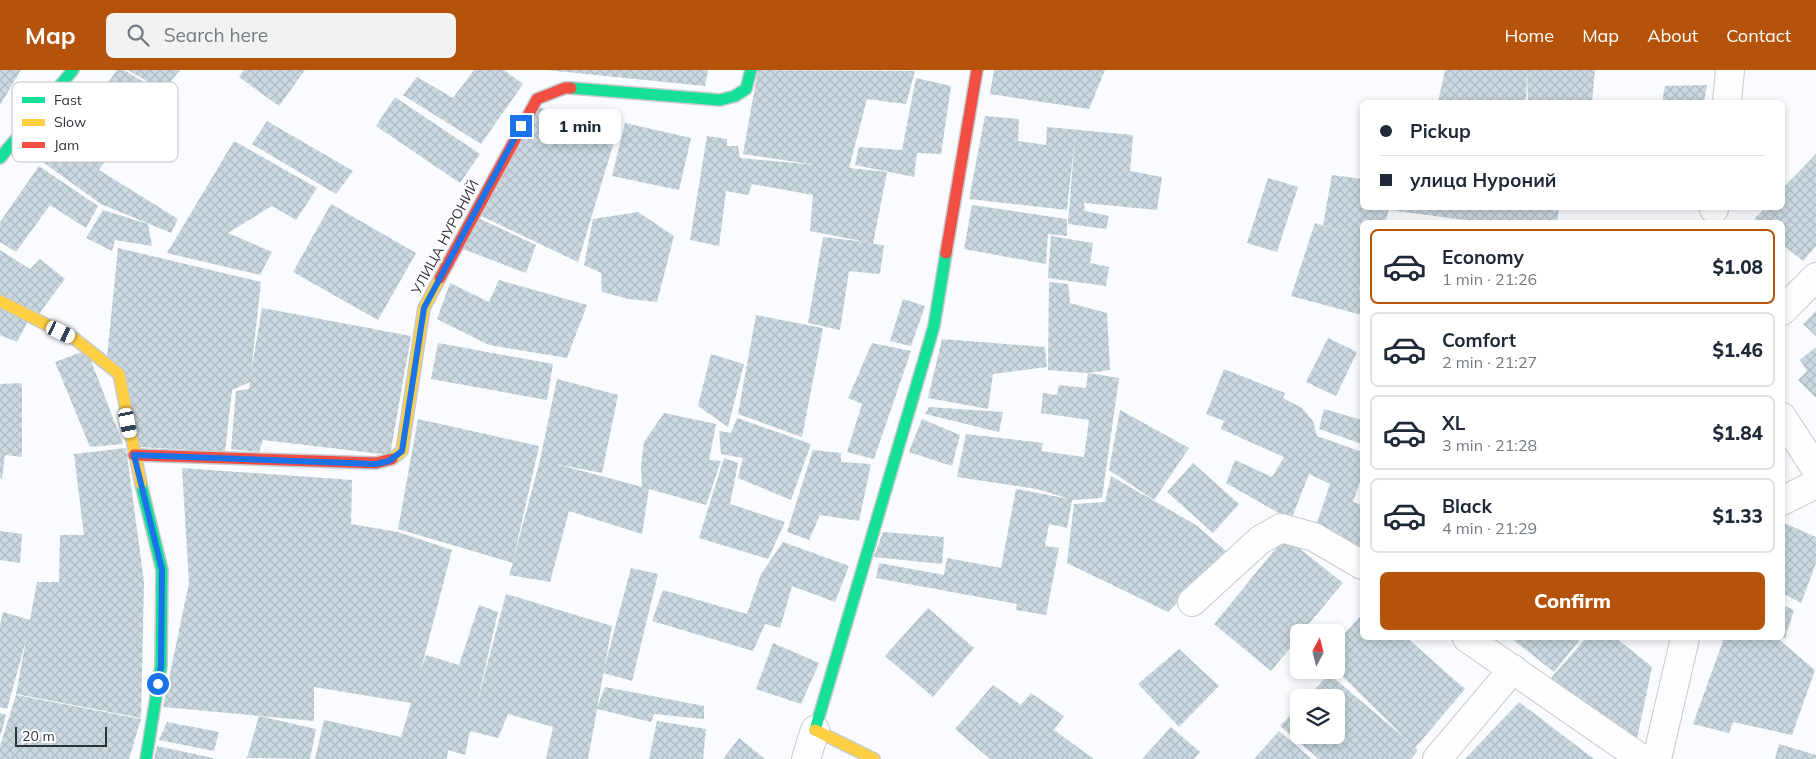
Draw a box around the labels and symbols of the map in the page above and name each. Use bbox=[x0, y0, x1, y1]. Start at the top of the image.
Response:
legend bbox=[12, 82, 178, 162]
text: Fast bbox=[54, 91, 82, 109]
callout: 1 min bbox=[538, 108, 621, 144]
text: Slow bbox=[54, 113, 86, 131]
route end bbox=[510, 115, 532, 137]
text: Jam bbox=[54, 136, 79, 154]
street label: УЛИЦА НУРОНИЙ bbox=[407, 177, 483, 298]
car bbox=[44, 319, 77, 345]
car bbox=[117, 407, 138, 439]
north arrow bbox=[1290, 624, 1345, 679]
route start bbox=[147, 673, 169, 695]
scale bar bbox=[15, 724, 108, 747]

